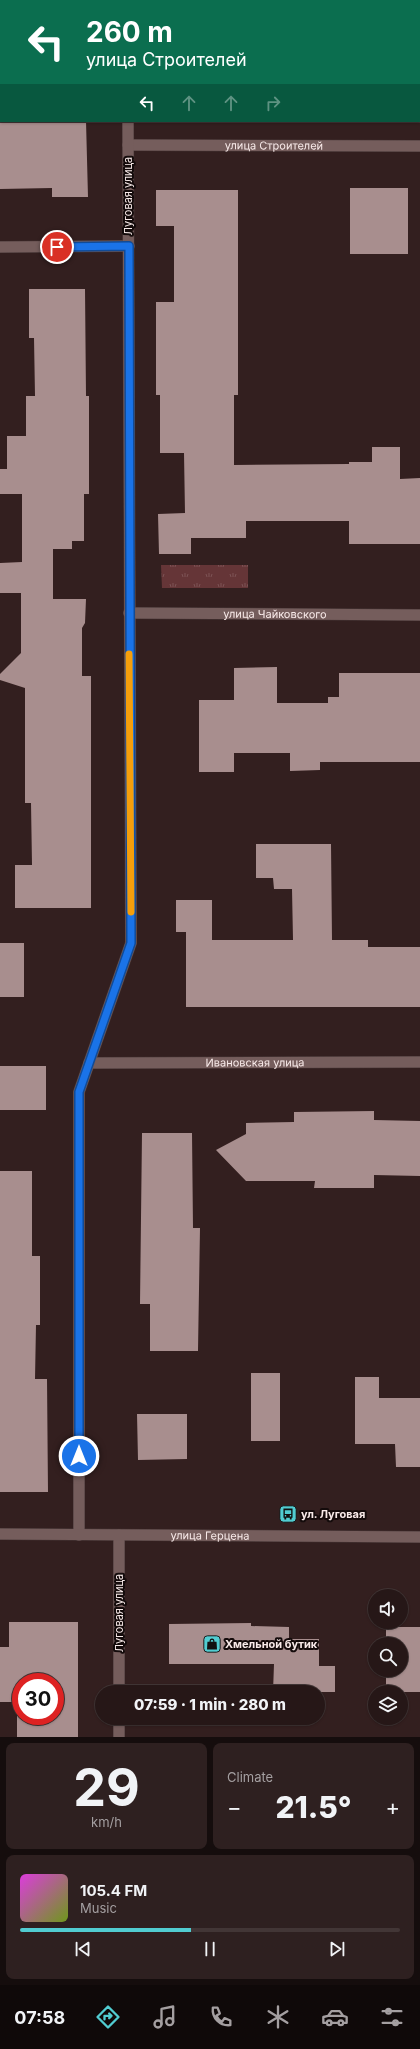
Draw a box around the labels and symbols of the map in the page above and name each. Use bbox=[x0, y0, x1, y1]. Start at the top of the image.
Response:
street label: улица Строителей bbox=[225, 138, 323, 153]
street label: Луговая улица bbox=[121, 157, 135, 235]
pin bbox=[40, 230, 74, 264]
street label: улица Чайковского bbox=[223, 607, 327, 621]
street label: Ивановская улица bbox=[205, 1055, 305, 1070]
position arrow bbox=[58, 1435, 100, 1477]
bus stop icon: ул. Луговая bbox=[278, 1504, 298, 1524]
place label: ул. Луговая bbox=[301, 1507, 365, 1521]
street label: улица Герцена bbox=[171, 1528, 249, 1543]
street label: Луговая улица bbox=[112, 1574, 126, 1652]
shop icon: Хмельной бутик bbox=[202, 1634, 222, 1654]
place label: Хмельной бутик bbox=[225, 1637, 318, 1651]
speed limit sign: 30 bbox=[12, 1673, 64, 1725]

